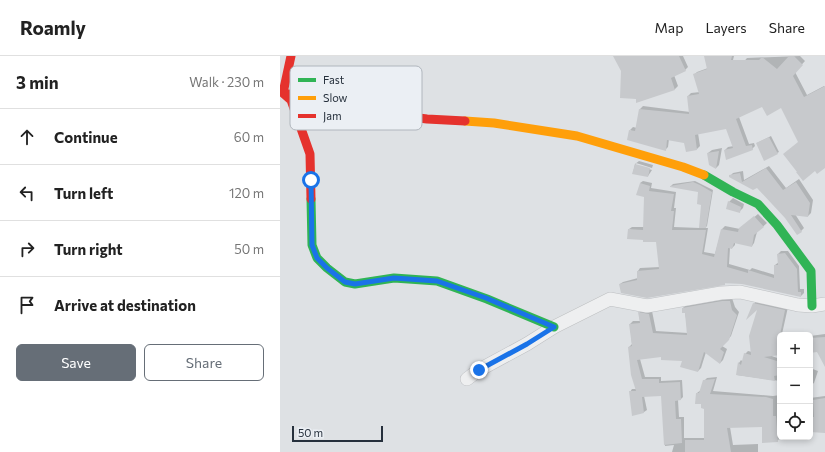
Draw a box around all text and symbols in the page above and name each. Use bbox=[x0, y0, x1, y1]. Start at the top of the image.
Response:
text: Roamly bbox=[20, 16, 86, 39]
text: Map bbox=[655, 19, 683, 36]
text: Layers bbox=[705, 19, 747, 36]
text: Share bbox=[769, 19, 805, 36]
legend bbox=[290, 66, 422, 130]
text: 3 min bbox=[16, 72, 59, 93]
text: Fast bbox=[323, 73, 345, 86]
text: Walk · 230 m bbox=[189, 74, 264, 90]
text: Slow bbox=[323, 91, 348, 104]
text: Jam bbox=[323, 109, 342, 123]
icon: ahead bbox=[16, 126, 38, 148]
text: Continue bbox=[54, 128, 118, 146]
text: 60 m bbox=[234, 129, 264, 145]
route start bbox=[302, 171, 320, 189]
icon: left bbox=[16, 182, 38, 204]
text: Turn left bbox=[54, 184, 113, 202]
text: 120 m bbox=[229, 185, 264, 201]
icon: right bbox=[16, 238, 38, 260]
text: Turn right bbox=[54, 240, 123, 258]
text: 50 m bbox=[234, 241, 264, 257]
icon: arrive bbox=[16, 294, 38, 316]
text: Arrive at destination bbox=[54, 296, 196, 314]
map controls bbox=[777, 332, 813, 440]
button: + bbox=[777, 332, 813, 368]
button: Save bbox=[16, 344, 136, 381]
button: Share bbox=[144, 344, 264, 381]
route end bbox=[470, 361, 488, 379]
button: − bbox=[777, 368, 813, 404]
button: locate bbox=[777, 404, 813, 440]
scale bar bbox=[292, 424, 383, 443]
text: 50 m bbox=[298, 426, 323, 439]

